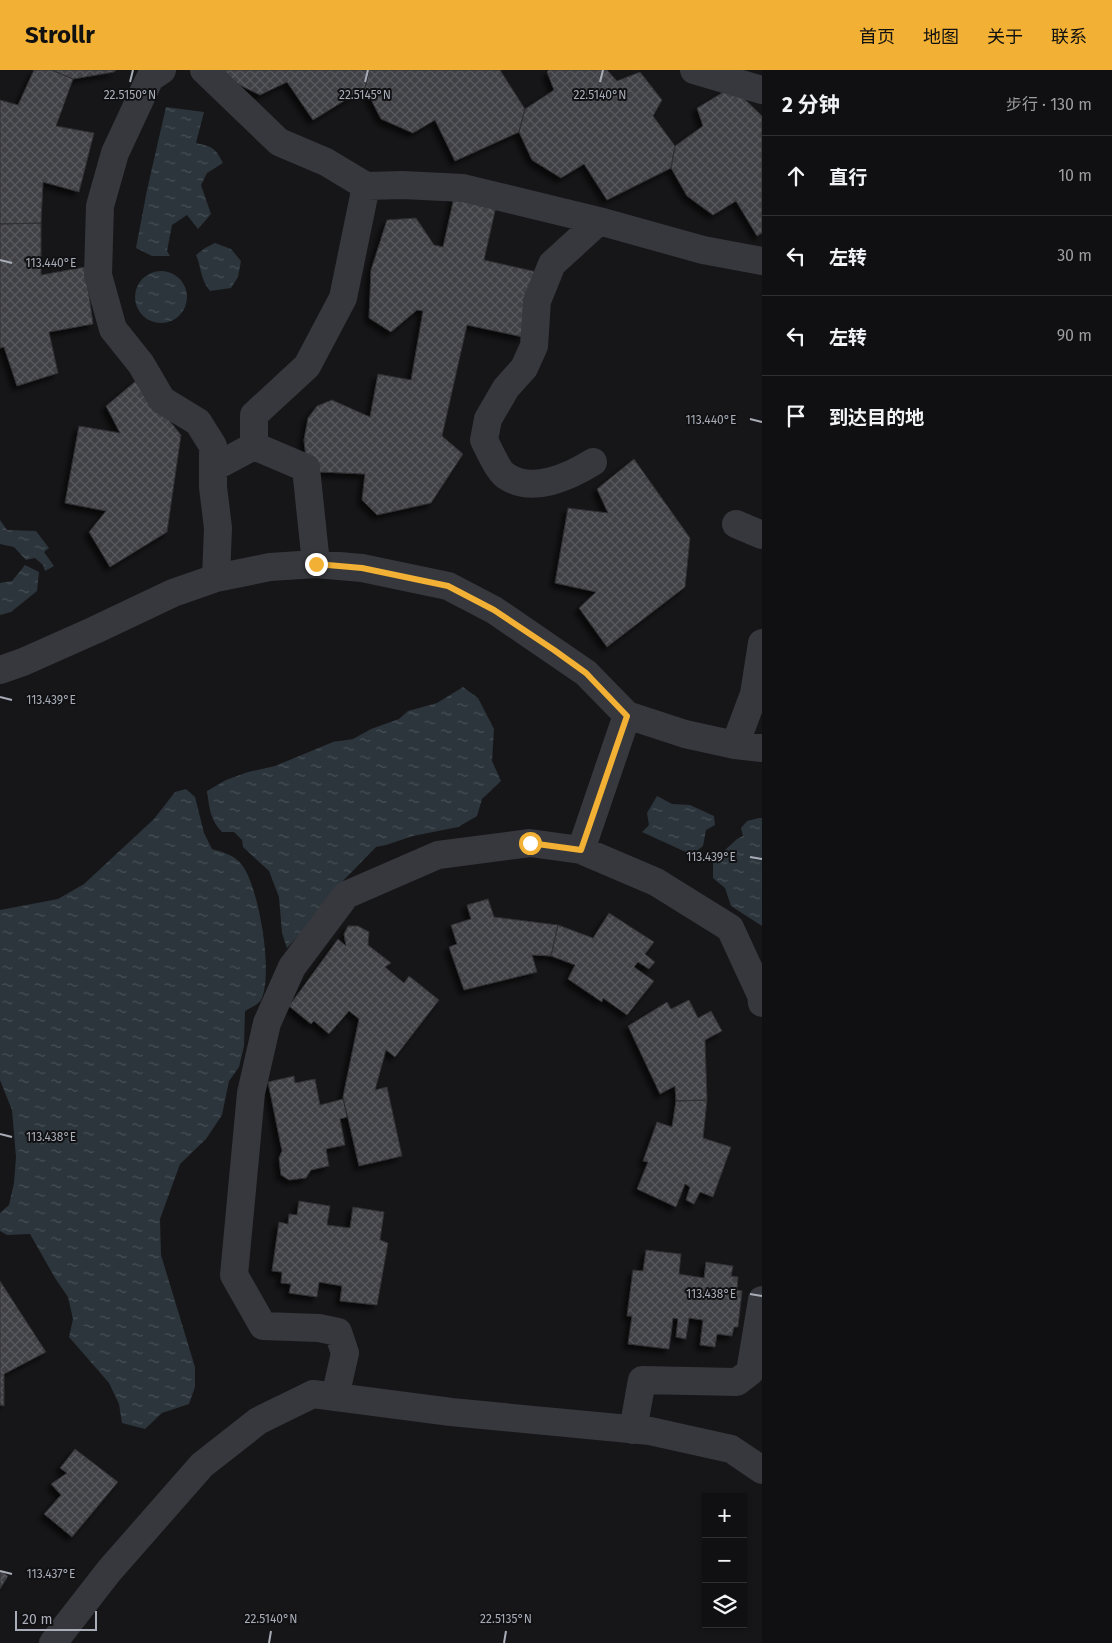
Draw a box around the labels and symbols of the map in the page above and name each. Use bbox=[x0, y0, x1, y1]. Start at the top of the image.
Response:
text: 22.5150°N bbox=[104, 88, 156, 102]
text: 22.5145°N bbox=[339, 88, 391, 102]
text: 22.5140°N bbox=[573, 88, 627, 102]
text: 113.440°E bbox=[26, 256, 76, 270]
text: 113.440°E bbox=[686, 413, 736, 427]
route end bbox=[305, 553, 328, 576]
text: 113.439°E bbox=[26, 693, 76, 707]
route start bbox=[519, 832, 542, 855]
text: 113.439°E bbox=[686, 850, 736, 864]
text: 113.438°E bbox=[26, 1130, 76, 1144]
text: 113.438°E bbox=[686, 1287, 736, 1301]
text: 113.437°E bbox=[27, 1567, 75, 1581]
scale bar bbox=[15, 1608, 98, 1631]
text: 22.5140°N bbox=[244, 1612, 298, 1626]
text: 22.5135°N bbox=[480, 1612, 532, 1626]

